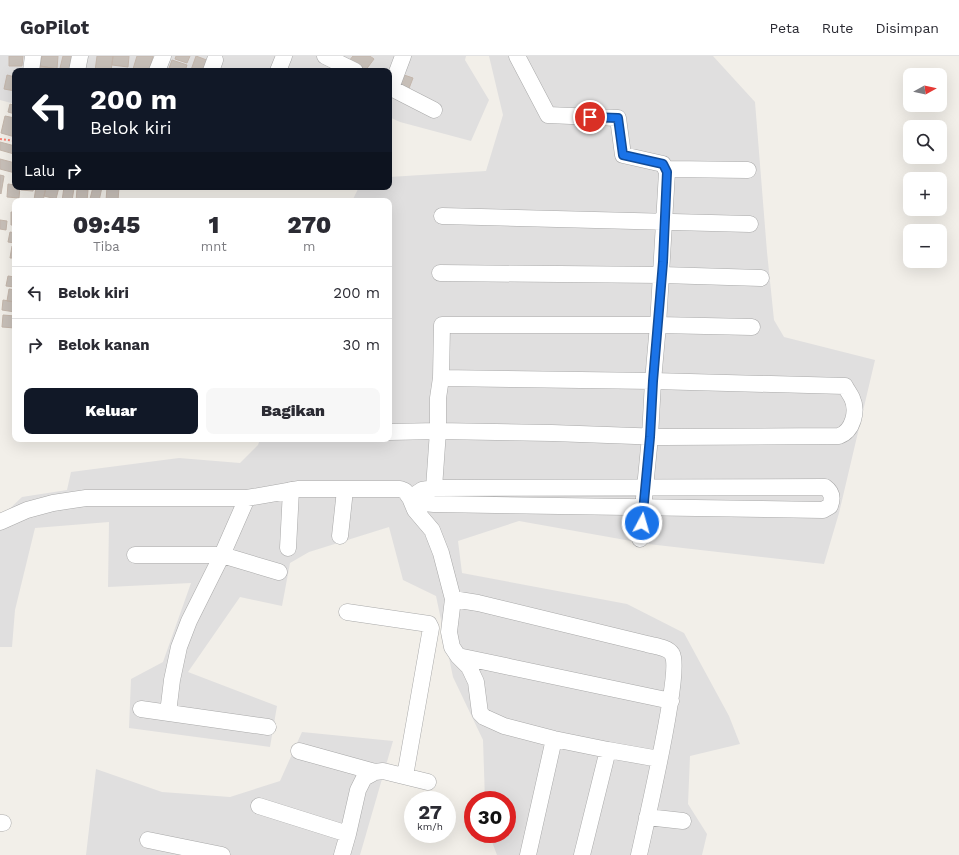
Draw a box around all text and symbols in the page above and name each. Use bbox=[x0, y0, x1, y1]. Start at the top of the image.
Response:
text: GoPilot bbox=[20, 16, 89, 39]
text: Peta bbox=[770, 20, 800, 36]
text: Rute bbox=[822, 20, 853, 36]
text: Disimpan bbox=[875, 20, 939, 36]
north arrow bbox=[903, 68, 947, 112]
map controls bbox=[903, 68, 947, 268]
text: 200 m bbox=[90, 83, 177, 116]
icon: left bbox=[24, 84, 76, 136]
pin bbox=[573, 100, 607, 134]
icon: arrive bbox=[579, 106, 601, 128]
text: Belok kiri bbox=[90, 117, 172, 138]
button: search bbox=[903, 120, 947, 164]
icon: right bbox=[63, 160, 85, 182]
text: Lalu bbox=[24, 162, 55, 180]
button: + bbox=[903, 172, 947, 216]
text: 09:45 bbox=[73, 211, 140, 239]
text: 1 bbox=[208, 211, 219, 239]
text: 270 bbox=[287, 211, 331, 239]
button: − bbox=[903, 224, 947, 268]
text: Tiba bbox=[93, 239, 120, 254]
text: mnt bbox=[201, 239, 227, 254]
text: m bbox=[303, 239, 316, 254]
icon: left bbox=[24, 282, 46, 304]
text: Belok kiri bbox=[58, 284, 129, 302]
text: 200 m bbox=[333, 284, 380, 302]
icon: right bbox=[24, 334, 46, 356]
text: Belok kanan bbox=[58, 336, 149, 354]
text: 30 m bbox=[343, 336, 380, 354]
button: Keluar bbox=[24, 388, 198, 434]
button: Bagikan bbox=[206, 388, 380, 434]
position arrow bbox=[621, 502, 663, 544]
speed limit sign: 30 bbox=[464, 791, 516, 843]
text: 27 bbox=[418, 800, 442, 824]
text: km/h bbox=[417, 821, 443, 832]

